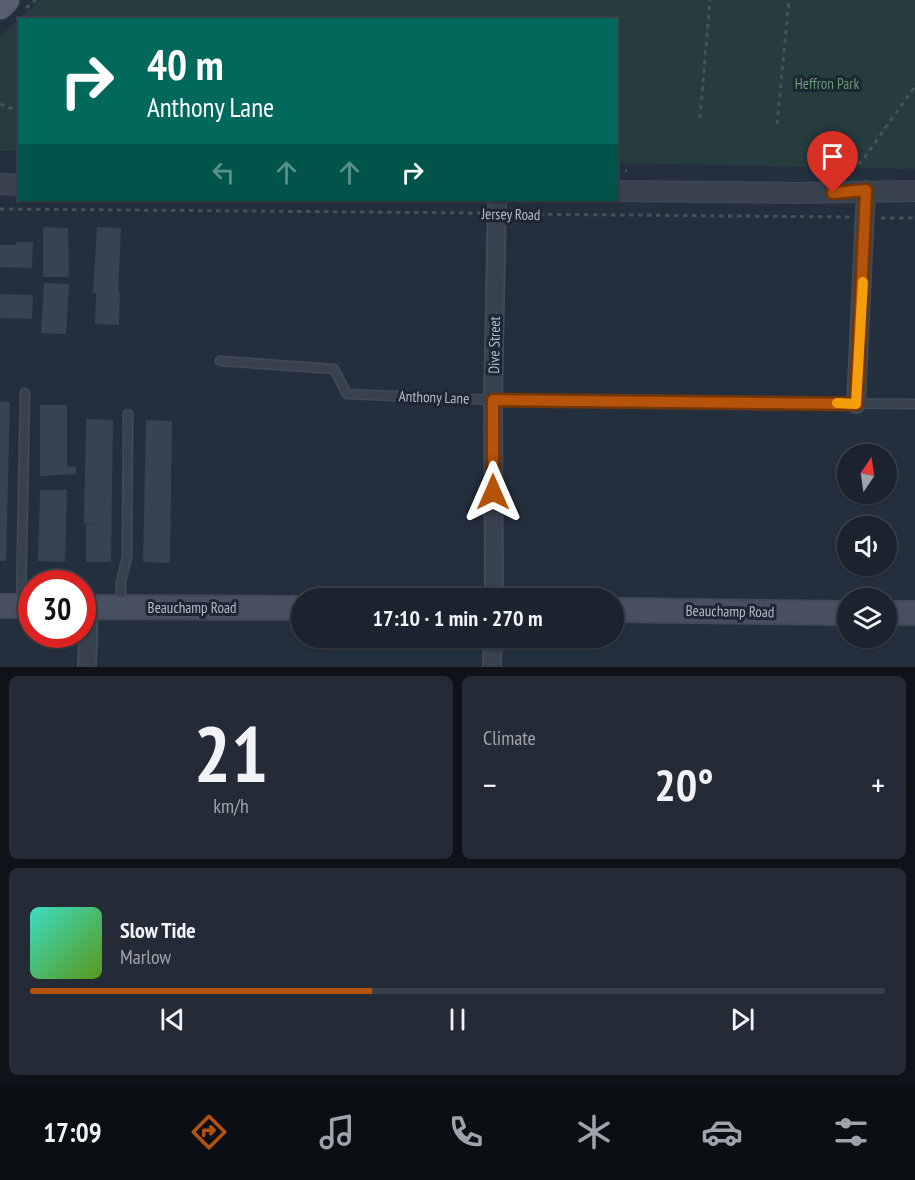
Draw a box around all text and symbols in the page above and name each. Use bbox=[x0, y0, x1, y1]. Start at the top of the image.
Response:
text: 40 m bbox=[147, 37, 224, 92]
icon: right bbox=[48, 42, 126, 120]
park label: Heffron Park bbox=[795, 74, 859, 93]
text: Anthony Lane bbox=[147, 90, 274, 124]
pin bbox=[807, 131, 858, 193]
icon: arrive bbox=[816, 140, 849, 173]
icon: left bbox=[207, 156, 240, 189]
icon: ahead bbox=[270, 156, 303, 189]
icon: ahead bbox=[333, 156, 366, 189]
icon: right bbox=[396, 156, 429, 189]
street label: Jersey Road bbox=[480, 204, 541, 224]
street label: Dive Street bbox=[484, 316, 504, 374]
street label: Anthony Lane bbox=[398, 386, 470, 408]
north arrow bbox=[837, 444, 897, 504]
map controls bbox=[837, 444, 897, 648]
position arrow bbox=[461, 460, 525, 524]
button: sound bbox=[837, 516, 897, 576]
speed limit sign: 30 bbox=[18, 570, 96, 648]
button: layers bbox=[837, 588, 897, 648]
street label: Beauchamp Road bbox=[148, 598, 236, 617]
street label: Beauchamp Road bbox=[685, 601, 775, 621]
text: 17:10 · 1 min · 270 m bbox=[372, 604, 543, 632]
text: 21 bbox=[194, 703, 268, 804]
text: Climate bbox=[483, 725, 536, 751]
text: 20° bbox=[654, 755, 714, 813]
text: − bbox=[483, 763, 497, 806]
text: + bbox=[871, 763, 885, 806]
text: km/h bbox=[213, 793, 249, 819]
text: Slow Tide bbox=[120, 916, 196, 944]
text: Marlow bbox=[120, 944, 171, 970]
icon: previous bbox=[156, 1003, 189, 1036]
icon: pause bbox=[441, 1003, 474, 1036]
icon: next bbox=[726, 1003, 759, 1036]
icon: directions bbox=[188, 1111, 230, 1153]
icon: music bbox=[316, 1111, 358, 1153]
icon: phone bbox=[445, 1111, 487, 1153]
icon: climate bbox=[573, 1111, 615, 1153]
icon: car bbox=[701, 1111, 743, 1153]
icon: filters bbox=[830, 1111, 872, 1153]
text: 17:09 bbox=[43, 1115, 102, 1149]

